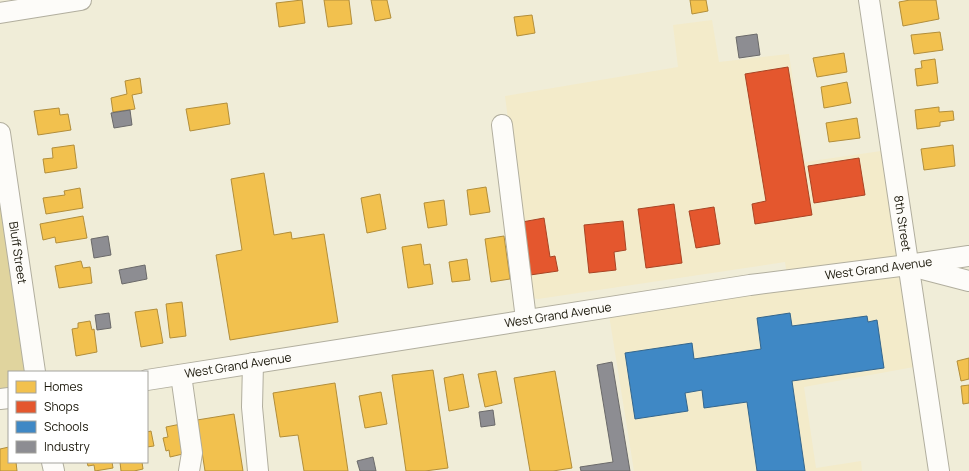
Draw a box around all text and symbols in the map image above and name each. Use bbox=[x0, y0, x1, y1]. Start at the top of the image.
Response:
street label: 8th Street bbox=[890, 194, 915, 253]
street label: Bluff Street bbox=[5, 220, 31, 285]
street label: West Grand Avenue bbox=[824, 253, 933, 283]
street label: West Grand Avenue bbox=[503, 298, 613, 332]
street label: West Grand Avenue bbox=[183, 348, 292, 382]
legend bbox=[8, 371, 148, 463]
text: Homes bbox=[44, 378, 83, 395]
text: Shops bbox=[44, 398, 79, 415]
text: Schools bbox=[44, 418, 88, 435]
text: Industry bbox=[44, 438, 90, 455]

